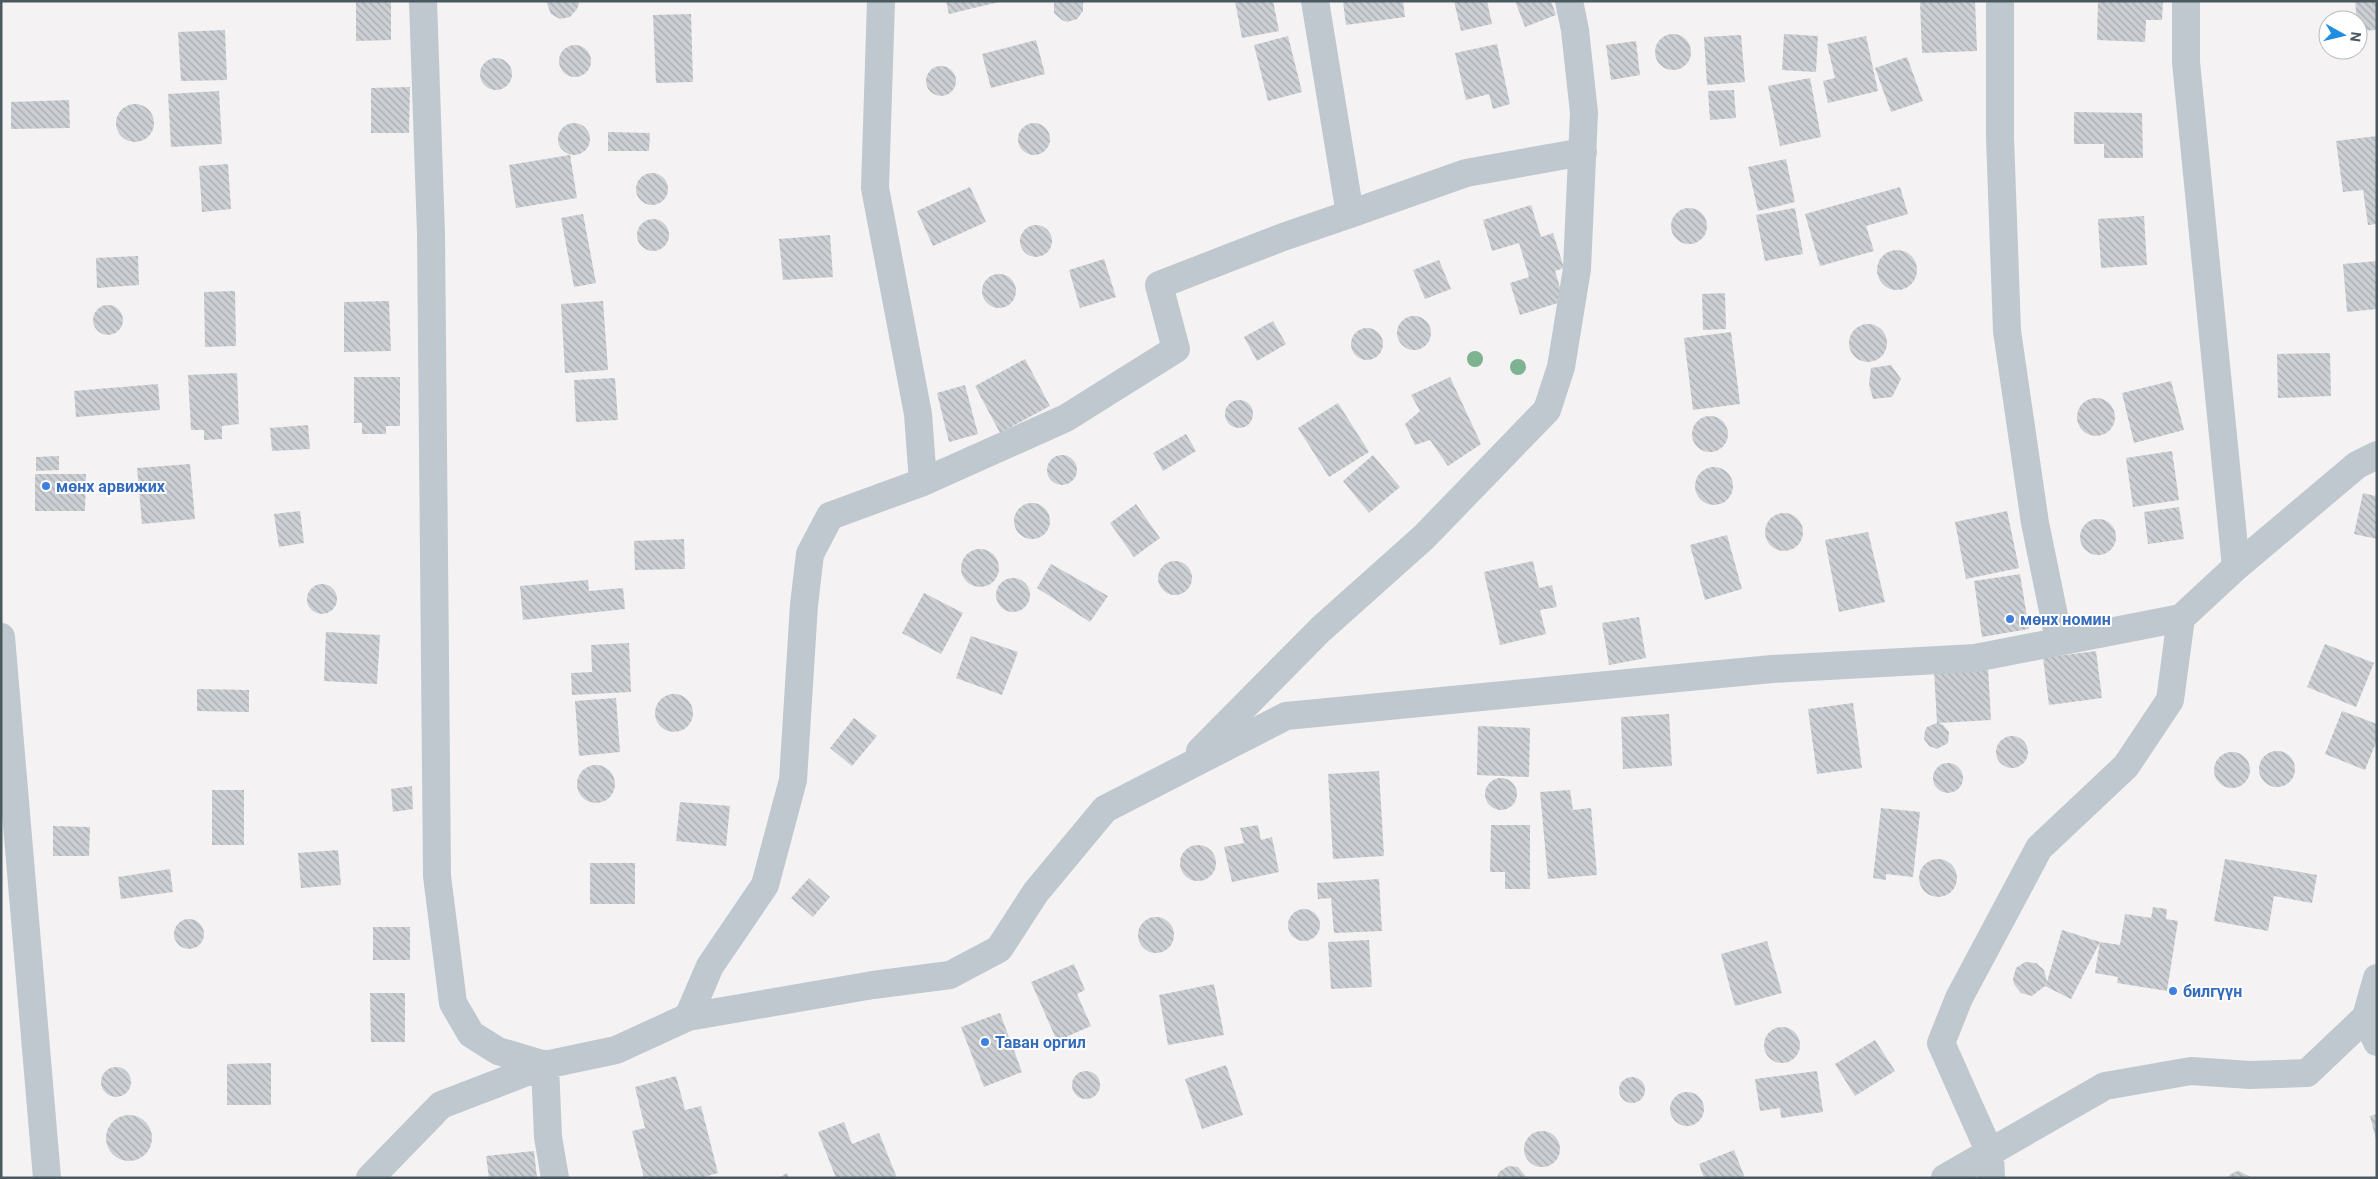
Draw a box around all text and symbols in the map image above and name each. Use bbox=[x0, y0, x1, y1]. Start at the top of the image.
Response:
north arrow bbox=[2318, 10, 2368, 60]
text: N bbox=[2347, 31, 2364, 43]
place label: мөнх арвижих bbox=[56, 477, 166, 496]
marker: мөнх арвижих bbox=[40, 480, 52, 492]
place label: мөнх номин bbox=[2020, 610, 2111, 629]
marker: мөнх номин bbox=[2004, 613, 2016, 625]
place label: билгүүн bbox=[2183, 982, 2242, 1001]
marker: билгүүн bbox=[2167, 985, 2179, 997]
place label: Таван оргил bbox=[995, 1033, 1086, 1052]
marker: Таван оргил bbox=[979, 1036, 991, 1048]

